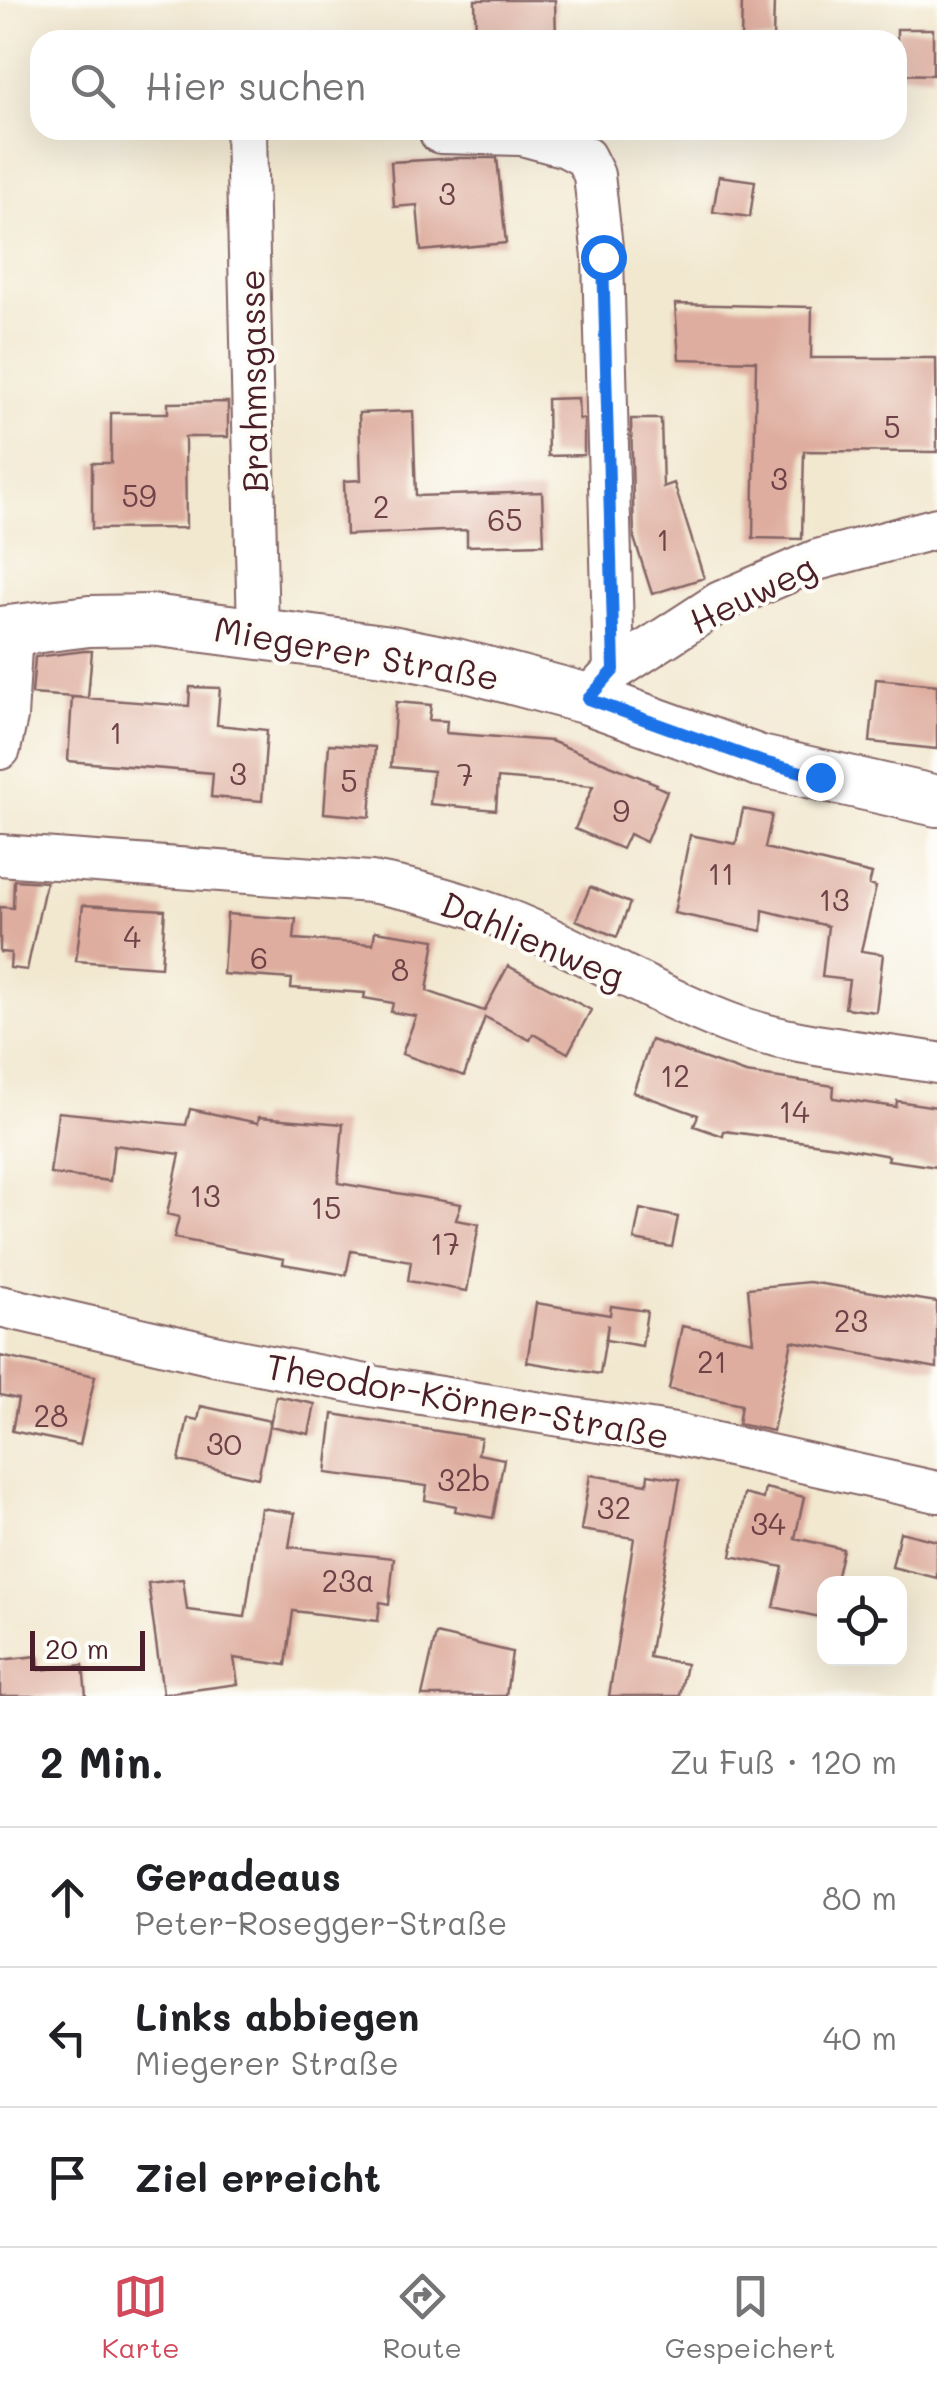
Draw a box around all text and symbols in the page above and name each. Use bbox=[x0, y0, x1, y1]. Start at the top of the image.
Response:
search box bbox=[30, 30, 907, 140]
icon: search bbox=[65, 58, 120, 113]
text: Hier suchen bbox=[145, 60, 366, 110]
house number: 3 bbox=[438, 173, 456, 213]
route start bbox=[581, 235, 627, 281]
street label: Brahmsgasse bbox=[227, 269, 277, 493]
house number: 5 bbox=[883, 406, 901, 446]
house number: 3 bbox=[770, 458, 788, 498]
house number: 59 bbox=[121, 475, 157, 515]
house number: 2 bbox=[373, 486, 389, 526]
house number: 65 bbox=[487, 499, 523, 539]
house number: 1 bbox=[656, 519, 670, 559]
street label: Heuweg bbox=[681, 543, 823, 643]
street label: Miegerer Straße bbox=[211, 604, 503, 700]
house number: 1 bbox=[109, 712, 123, 752]
house number: 3 bbox=[229, 753, 247, 793]
house number: 7 bbox=[457, 754, 473, 794]
route end bbox=[798, 755, 844, 801]
house number: 5 bbox=[340, 760, 358, 800]
house number: 9 bbox=[612, 790, 630, 830]
house number: 11 bbox=[708, 853, 734, 893]
house number: 13 bbox=[819, 879, 850, 919]
street label: Dahlienweg bbox=[434, 880, 632, 998]
house number: 4 bbox=[123, 916, 141, 956]
house number: 6 bbox=[250, 937, 268, 977]
house number: 8 bbox=[391, 949, 409, 989]
house number: 12 bbox=[660, 1055, 690, 1095]
house number: 14 bbox=[778, 1091, 810, 1131]
house number: 13 bbox=[190, 1175, 221, 1215]
house number: 15 bbox=[311, 1187, 341, 1227]
house number: 17 bbox=[430, 1223, 460, 1263]
house number: 23 bbox=[834, 1300, 868, 1340]
house number: 21 bbox=[697, 1341, 727, 1381]
street label: Theodor-Körner-Straße bbox=[263, 1342, 673, 1458]
house number: 28 bbox=[34, 1395, 68, 1435]
house number: 30 bbox=[206, 1423, 242, 1463]
house number: 32b bbox=[437, 1459, 491, 1499]
house number: 32 bbox=[597, 1487, 631, 1527]
house number: 34 bbox=[750, 1503, 786, 1543]
house number: 23a bbox=[322, 1560, 374, 1600]
map controls bbox=[817, 1576, 907, 1666]
button: locate bbox=[817, 1576, 907, 1666]
scale bar bbox=[30, 1626, 145, 1670]
text: 20 m bbox=[45, 1630, 109, 1666]
text: 2 Min. bbox=[40, 1734, 164, 1789]
text: Zu Fuß · 120 m bbox=[670, 1740, 897, 1782]
text: Geradeaus bbox=[135, 1851, 341, 1901]
icon: ahead bbox=[40, 1870, 95, 1925]
text: 80 m bbox=[822, 1876, 897, 1918]
text: Peter-Rosegger-Straße bbox=[135, 1901, 507, 1943]
text: Links abbiegen bbox=[135, 1991, 419, 2041]
icon: left bbox=[40, 2010, 95, 2065]
text: 40 m bbox=[823, 2016, 897, 2058]
text: Miegerer Straße bbox=[135, 2041, 399, 2083]
icon: arrive bbox=[40, 2150, 95, 2205]
text: Ziel erreicht bbox=[135, 2152, 381, 2202]
tab: Karte bbox=[101, 2269, 180, 2365]
tab: Route bbox=[382, 2269, 462, 2365]
tab: Gespeichert bbox=[665, 2269, 836, 2365]

